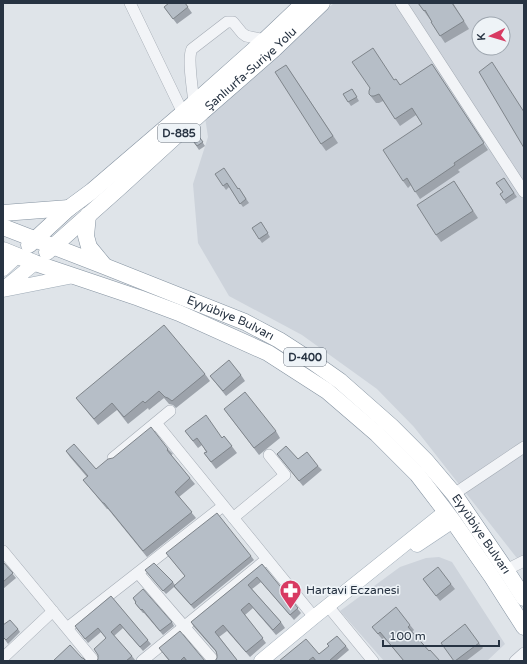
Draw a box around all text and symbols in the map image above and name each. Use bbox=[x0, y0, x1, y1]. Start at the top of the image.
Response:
north arrow bbox=[471, 16, 511, 56]
street label: Şanlıurfa-Suriye Yolu bbox=[202, 24, 299, 113]
text: K bbox=[475, 32, 488, 41]
road number: D-885 bbox=[158, 124, 200, 142]
street label: Eyyübiye Bulvarı bbox=[185, 293, 276, 343]
road number: D-400 bbox=[284, 348, 326, 366]
street label: Eyyübiye Bulvarı bbox=[449, 491, 514, 576]
pharmacy icon: Hartavi Eczanesi bbox=[278, 577, 304, 610]
place label: Hartavi Eczanesi bbox=[306, 583, 400, 597]
scale bar bbox=[383, 622, 499, 648]
text: 100 m bbox=[389, 629, 426, 643]

